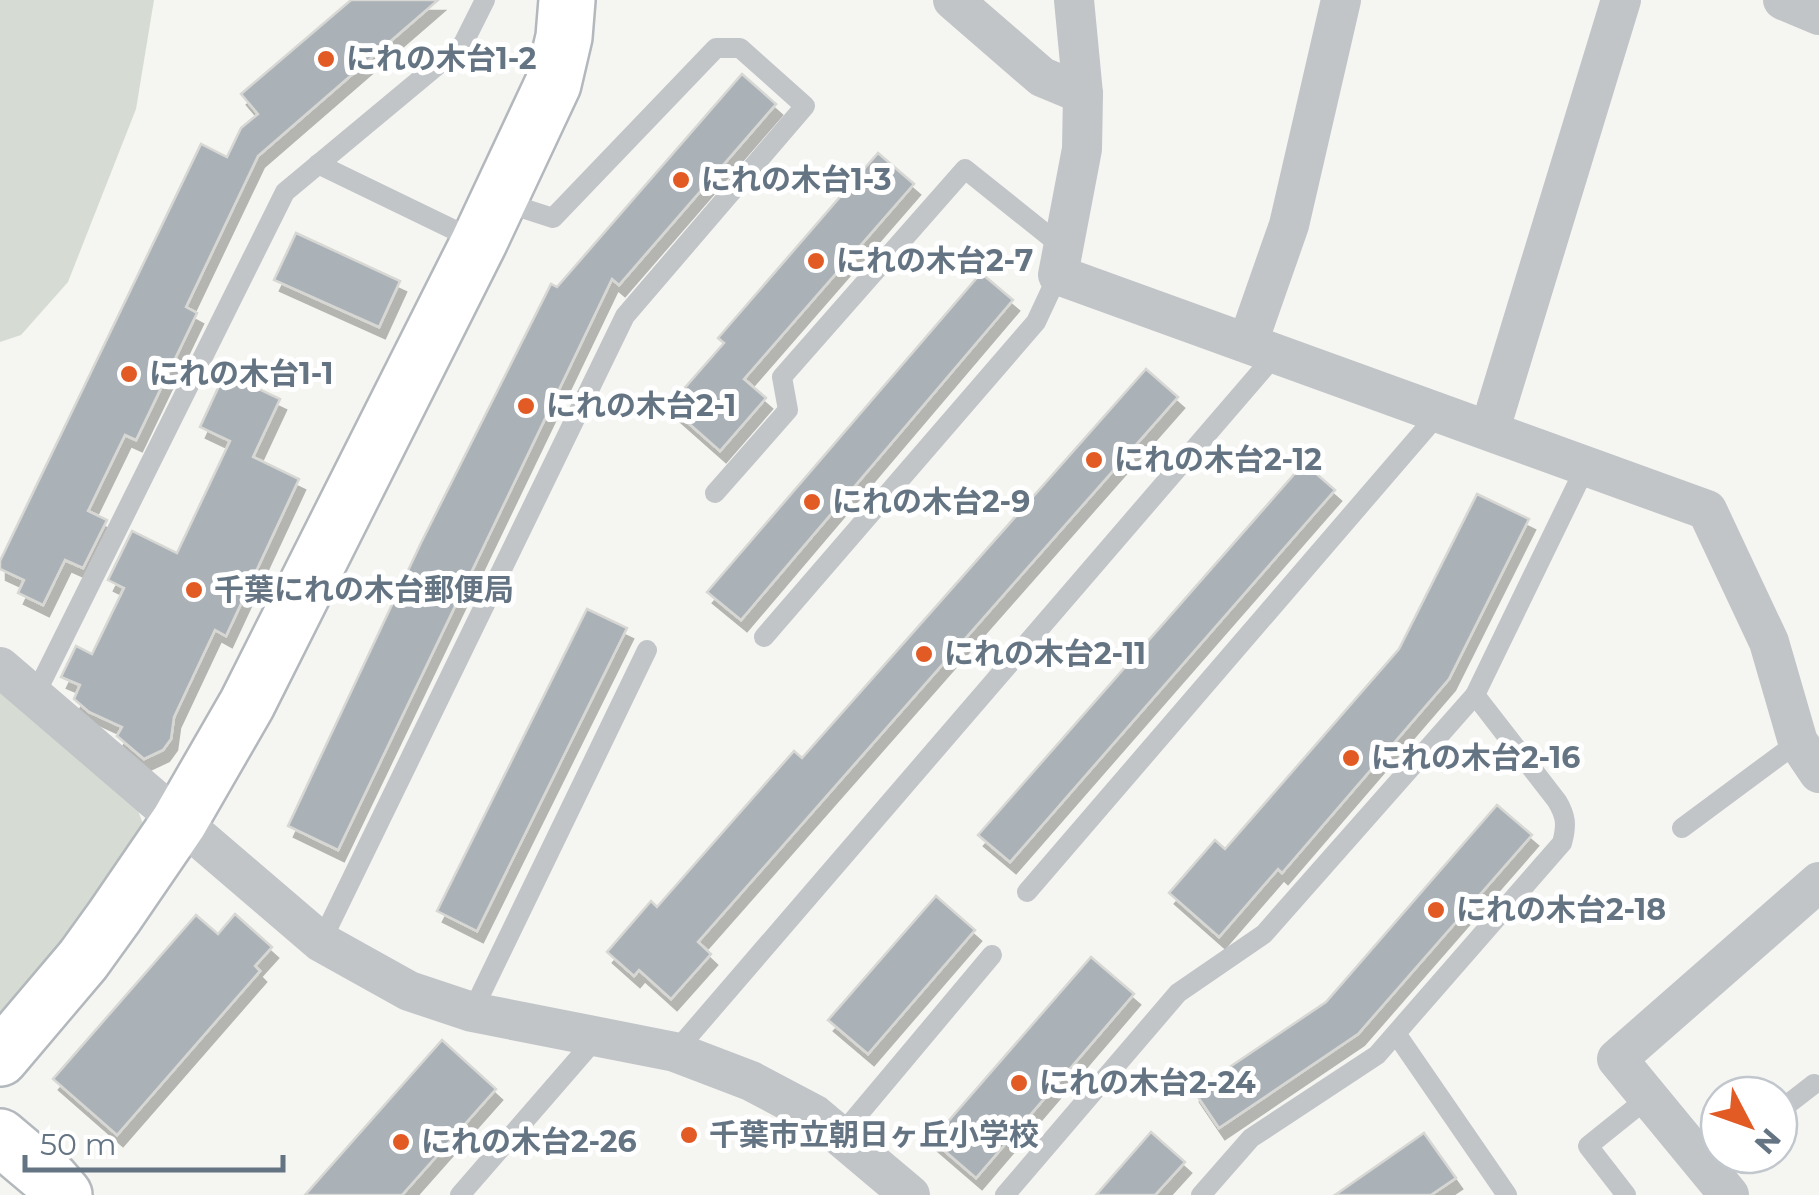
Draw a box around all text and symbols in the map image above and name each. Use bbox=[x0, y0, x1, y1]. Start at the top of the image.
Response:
place label: にれの木台1-2 bbox=[346, 40, 537, 77]
marker: にれの木台1-2 bbox=[315, 48, 337, 70]
place label: にれの木台1-3 bbox=[701, 161, 892, 198]
marker: にれの木台1-3 bbox=[670, 169, 692, 191]
place label: にれの木台2-7 bbox=[836, 242, 1033, 279]
marker: にれの木台2-7 bbox=[805, 250, 827, 272]
place label: にれの木台1-1 bbox=[149, 355, 333, 392]
marker: にれの木台1-1 bbox=[118, 363, 140, 385]
place label: にれの木台2-1 bbox=[546, 387, 736, 424]
marker: にれの木台2-1 bbox=[515, 395, 537, 417]
place label: にれの木台2-12 bbox=[1114, 441, 1322, 478]
marker: にれの木台2-12 bbox=[1083, 449, 1105, 471]
place label: にれの木台2-9 bbox=[832, 483, 1030, 520]
marker: にれの木台2-9 bbox=[801, 491, 823, 513]
place label: 千葉にれの木台郵便局 bbox=[214, 571, 514, 608]
marker: 千葉にれの木台郵便局 bbox=[183, 579, 205, 601]
place label: にれの木台2-11 bbox=[944, 635, 1146, 672]
marker: にれの木台2-11 bbox=[913, 643, 935, 665]
place label: にれの木台2-16 bbox=[1371, 739, 1580, 776]
marker: にれの木台2-16 bbox=[1340, 747, 1362, 769]
place label: にれの木台2-18 bbox=[1456, 891, 1666, 928]
marker: にれの木台2-18 bbox=[1425, 899, 1447, 921]
place label: にれの木台2-24 bbox=[1039, 1064, 1256, 1101]
marker: にれの木台2-24 bbox=[1008, 1072, 1030, 1094]
north arrow bbox=[1699, 1075, 1799, 1175]
scale bar bbox=[25, 1110, 282, 1172]
place label: 千葉市立朝日ヶ丘小学校 bbox=[709, 1116, 1039, 1153]
text: N bbox=[1748, 1122, 1788, 1161]
place label: にれの木台2-26 bbox=[421, 1123, 637, 1160]
marker: 千葉市立朝日ヶ丘小学校 bbox=[678, 1124, 700, 1146]
text: 50 m bbox=[40, 1126, 117, 1163]
marker: にれの木台2-26 bbox=[390, 1131, 412, 1153]

